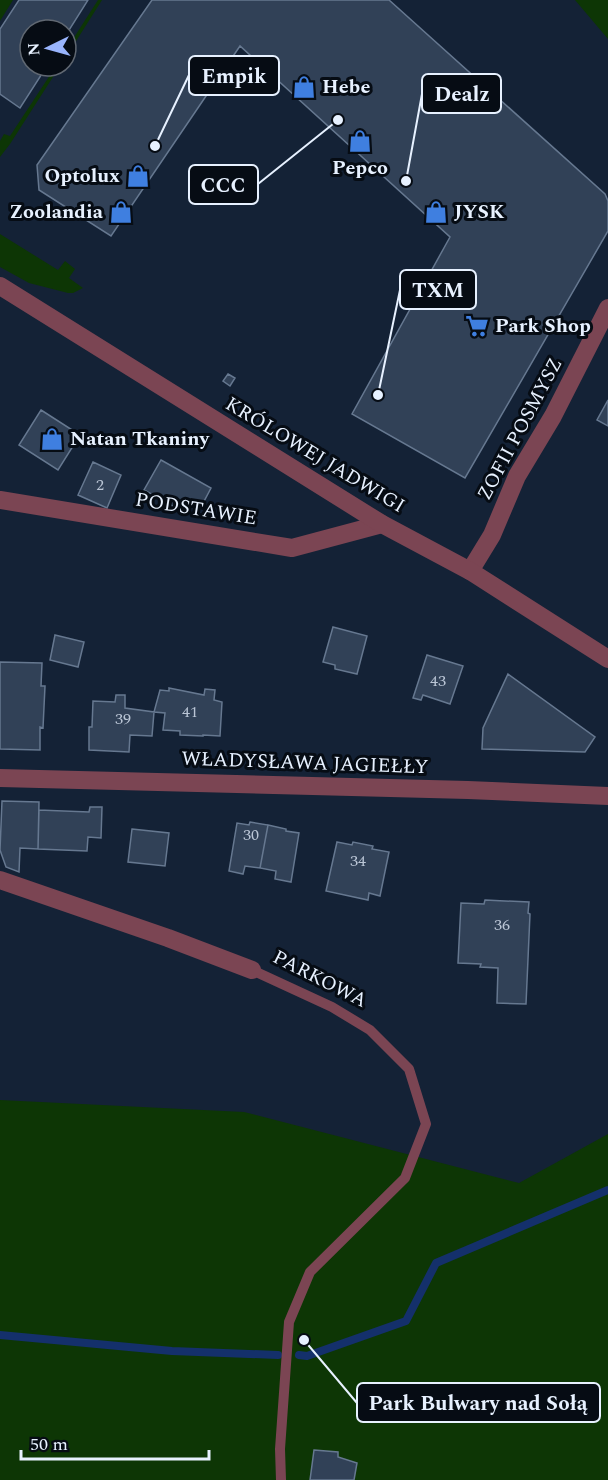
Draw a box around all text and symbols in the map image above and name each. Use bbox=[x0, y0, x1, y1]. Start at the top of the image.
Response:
north arrow bbox=[18, 18, 78, 78]
text: N bbox=[22, 42, 47, 57]
callout: Empik bbox=[189, 56, 279, 95]
text: Empik bbox=[201, 61, 267, 93]
place label: Hebe bbox=[322, 72, 370, 102]
shop icon: Hebe bbox=[291, 74, 317, 100]
callout: Dealz bbox=[422, 74, 501, 113]
text: Dealz bbox=[434, 79, 490, 111]
shop icon: Pepco bbox=[347, 128, 373, 154]
place label: Pepco bbox=[332, 153, 388, 183]
place label: Optolux bbox=[45, 161, 120, 191]
shop icon: Optolux bbox=[125, 163, 151, 189]
callout: CCC bbox=[189, 165, 258, 204]
text: CCC bbox=[201, 170, 245, 202]
place label: Zoolandia bbox=[9, 197, 104, 227]
place label: JYSK bbox=[454, 197, 505, 227]
shop icon: Zoolandia bbox=[108, 199, 134, 225]
shop icon: JYSK bbox=[423, 199, 449, 225]
callout: TXM bbox=[400, 270, 476, 309]
text: TXM bbox=[412, 275, 464, 307]
place label: Park Shop bbox=[495, 311, 591, 341]
supermarket icon: Park Shop bbox=[464, 313, 490, 339]
street label: ZOFII POSMYSZ bbox=[470, 352, 570, 506]
street label: KRÓLOWEJ JADWIGI bbox=[219, 389, 411, 521]
place label: Natan Tkaniny bbox=[70, 424, 210, 454]
shop icon: Natan Tkaniny bbox=[39, 426, 65, 452]
house number: 2 bbox=[96, 473, 104, 497]
street label: PODSTAWIE bbox=[133, 485, 259, 533]
house number: 43 bbox=[430, 669, 446, 693]
house number: 41 bbox=[182, 700, 198, 724]
house number: 39 bbox=[115, 707, 131, 731]
street label: WŁADYSŁAWA JAGIEŁŁY bbox=[181, 744, 429, 782]
house number: 30 bbox=[243, 823, 259, 847]
house number: 34 bbox=[350, 849, 366, 873]
house number: 36 bbox=[494, 913, 510, 937]
street label: PARKOWA bbox=[268, 942, 372, 1016]
callout: Park Bulwary nad Sołą bbox=[357, 1383, 600, 1422]
text: Park Bulwary nad Sołą bbox=[368, 1388, 588, 1420]
scale bar bbox=[21, 1423, 208, 1461]
text: 50 m bbox=[30, 1431, 68, 1458]

